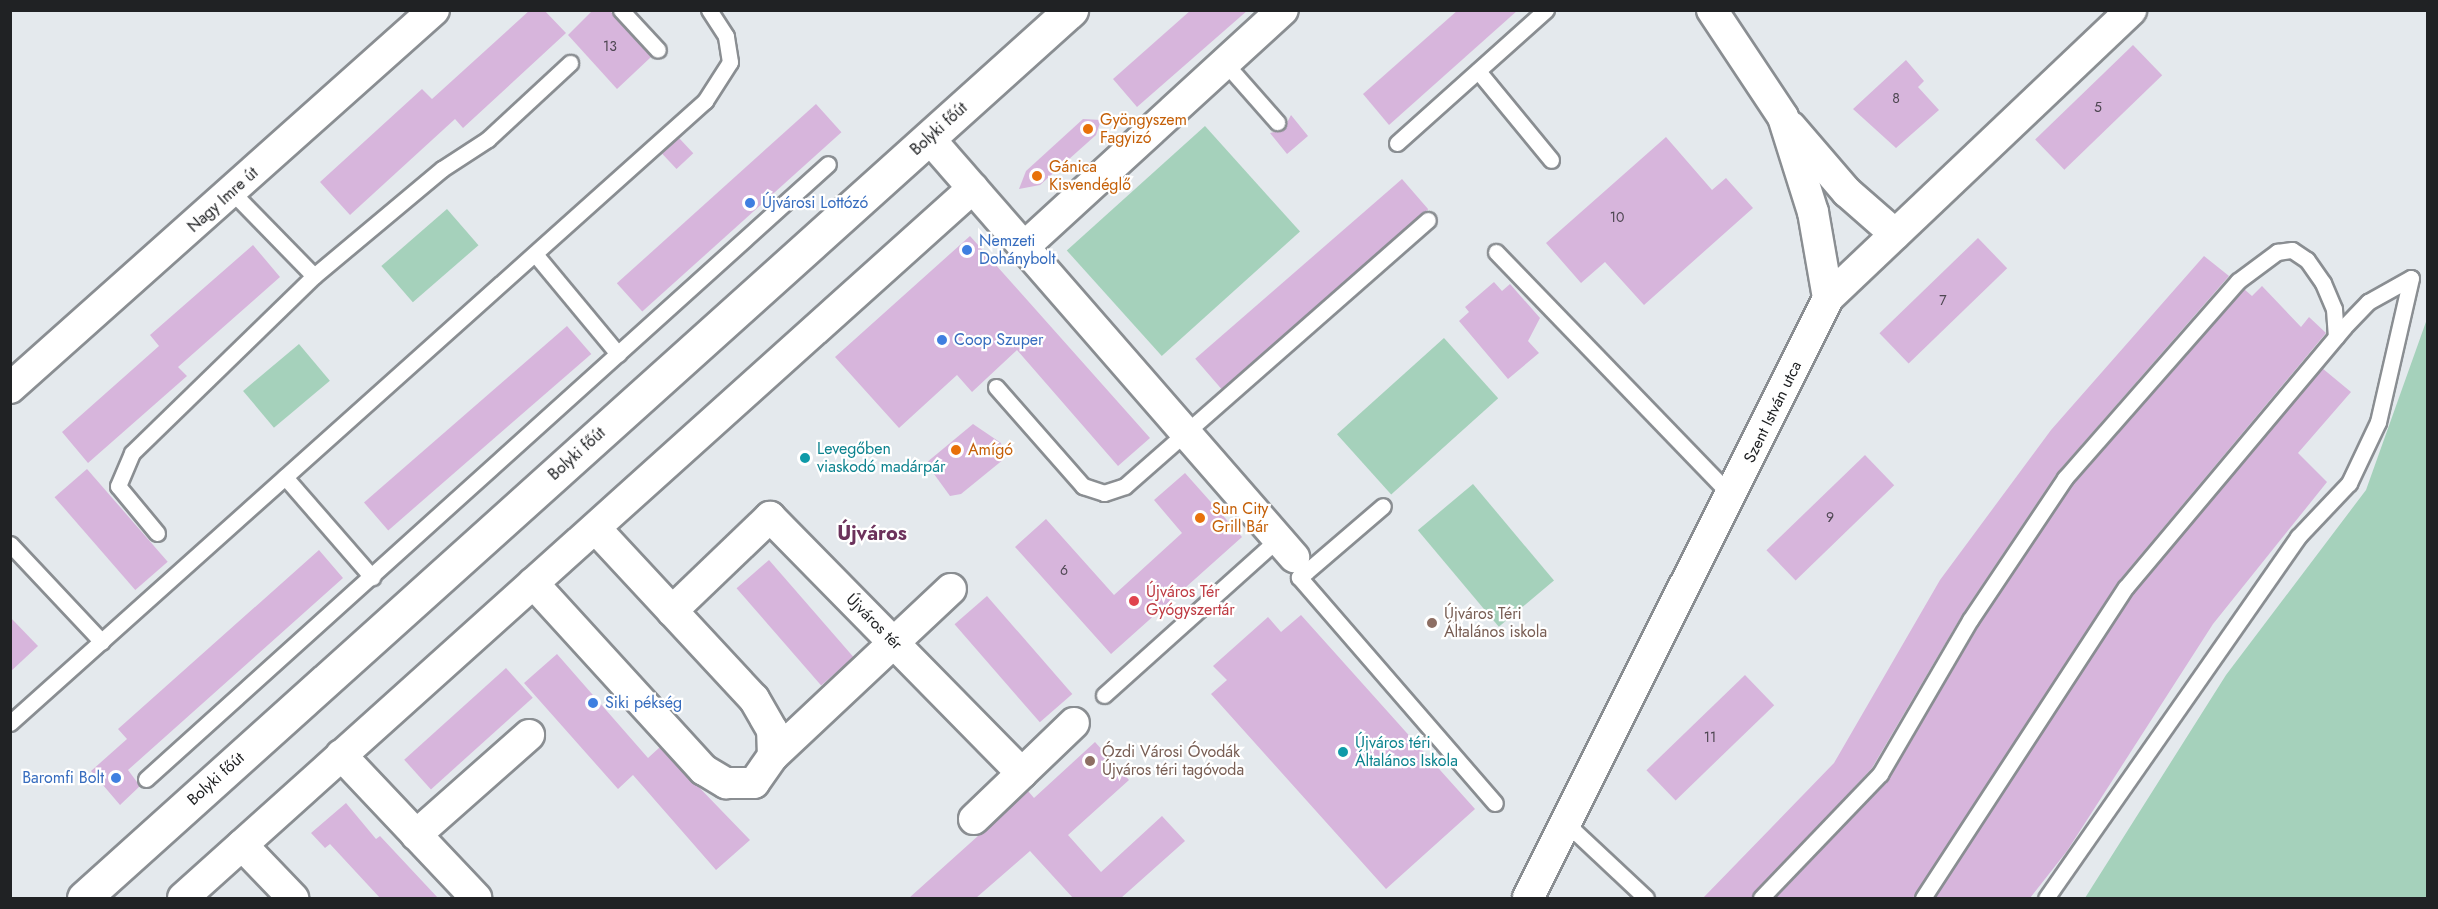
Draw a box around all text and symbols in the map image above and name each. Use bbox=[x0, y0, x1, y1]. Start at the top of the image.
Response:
house number: 13 bbox=[603, 38, 617, 54]
house number: 8 bbox=[1892, 90, 1900, 106]
street label: Bolyki főút bbox=[907, 98, 971, 160]
house number: 5 bbox=[2094, 99, 2102, 115]
place label: Gyöngyszem Fagyizó bbox=[1100, 110, 1187, 148]
marker: Gyöngyszem Fagyizó bbox=[1081, 122, 1095, 136]
place label: Gánica Kisvendéglő bbox=[1049, 157, 1131, 195]
street label: Nagy Imre út bbox=[184, 163, 262, 237]
marker: Gánica Kisvendéglő bbox=[1030, 169, 1044, 183]
place label: Újvárosi Lottózó bbox=[762, 193, 868, 213]
marker: Újvárosi Lottózó bbox=[743, 196, 757, 210]
house number: 10 bbox=[1610, 209, 1624, 225]
place label: Nemzeti Dohánybolt bbox=[979, 231, 1056, 269]
marker: Nemzeti Dohánybolt bbox=[960, 243, 974, 257]
house number: 7 bbox=[1939, 292, 1947, 308]
place label: Coop Szuper bbox=[954, 330, 1044, 350]
marker: Coop Szuper bbox=[935, 333, 949, 347]
street label: Szent István utca bbox=[1740, 358, 1806, 466]
street label: Bolyki főút bbox=[545, 423, 609, 485]
place label: Levegőben viaskodó madárpár bbox=[817, 439, 945, 477]
place label: Amígó bbox=[968, 440, 1013, 460]
marker: Amígó bbox=[949, 443, 963, 457]
marker: Levegőben viaskodó madárpár bbox=[798, 451, 812, 465]
place label: Sun City Grill Bár bbox=[1212, 499, 1268, 537]
house number: 9 bbox=[1826, 509, 1834, 525]
marker: Sun City Grill Bár bbox=[1193, 511, 1207, 525]
district label: Újváros bbox=[837, 521, 907, 545]
house number: 6 bbox=[1060, 562, 1068, 578]
place label: Újváros Tér Gyógyszertár bbox=[1146, 582, 1235, 620]
street label: Újváros tér bbox=[842, 590, 906, 654]
marker: Újváros Tér Gyógyszertár bbox=[1127, 594, 1141, 608]
place label: Újváros Téri Általános iskola bbox=[1444, 604, 1547, 642]
marker: Újváros Téri Általános iskola bbox=[1425, 616, 1439, 630]
place label: Siki pékség bbox=[605, 693, 682, 713]
marker: Siki pékség bbox=[586, 696, 600, 710]
house number: 11 bbox=[1704, 729, 1716, 745]
place label: Újváros téri Általános Iskola bbox=[1355, 733, 1458, 771]
place label: Ózdi Városi Óvodák Újváros téri tagóvoda bbox=[1102, 742, 1244, 780]
marker: Újváros téri Általános Iskola bbox=[1336, 745, 1350, 759]
street label: Bolyki főút bbox=[184, 748, 248, 810]
marker: Ózdi Városi Óvodák Újváros téri tagóvoda bbox=[1083, 754, 1097, 768]
place label: Baromfi Bolt bbox=[22, 768, 104, 788]
marker: Baromfi Bolt bbox=[109, 771, 123, 785]

